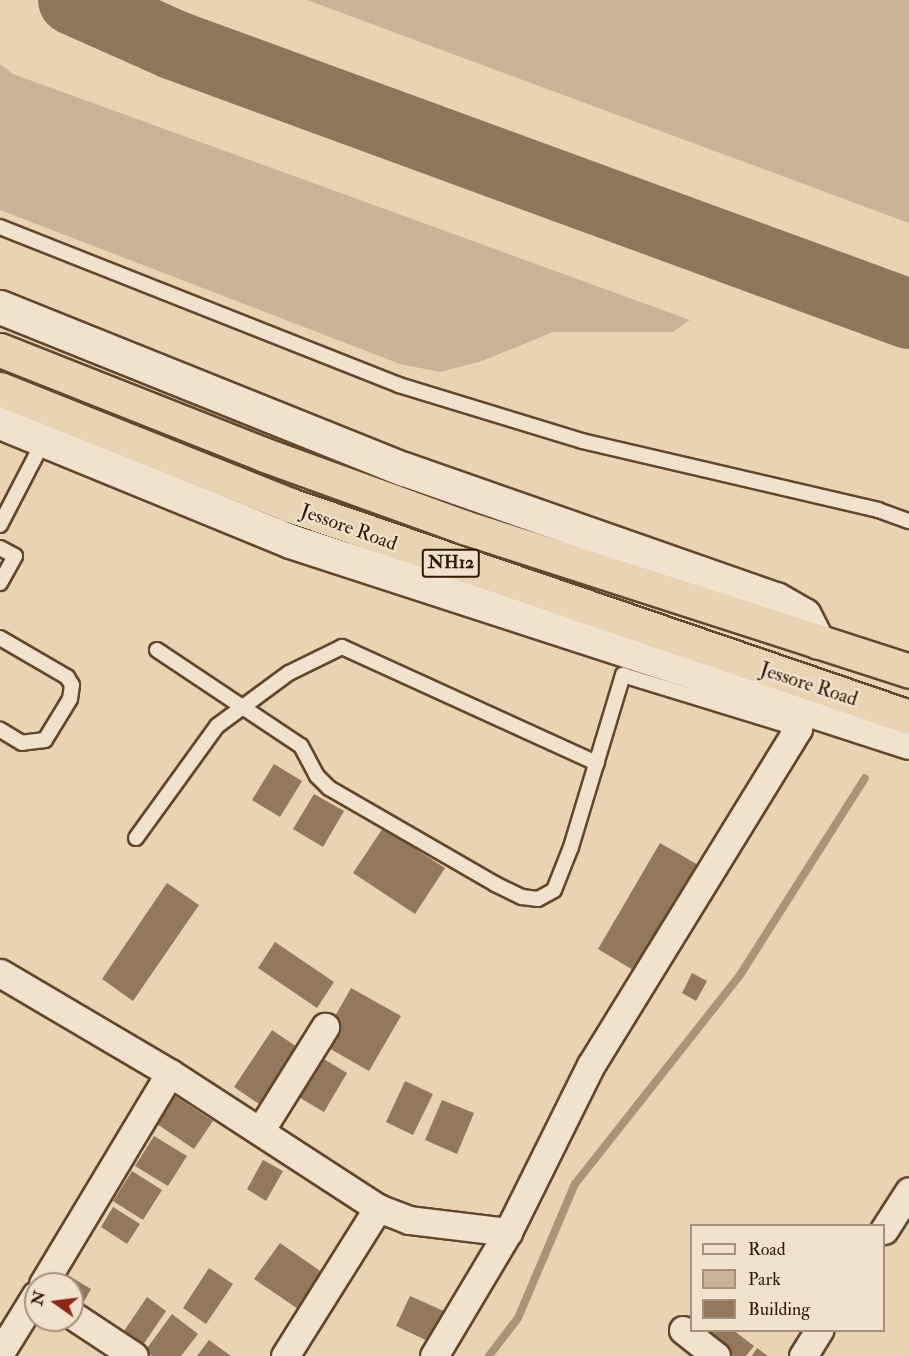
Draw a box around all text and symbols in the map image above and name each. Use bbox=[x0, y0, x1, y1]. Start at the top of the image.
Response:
street label: Jessore Road bbox=[297, 498, 401, 556]
road number: NH12 bbox=[421, 548, 481, 578]
street label: Jessore Road bbox=[757, 657, 861, 711]
legend bbox=[690, 1224, 885, 1332]
text: Road bbox=[748, 1238, 786, 1261]
text: Park bbox=[748, 1268, 781, 1291]
north arrow bbox=[24, 1272, 84, 1332]
text: N bbox=[27, 1289, 50, 1308]
text: Building bbox=[748, 1298, 810, 1321]

